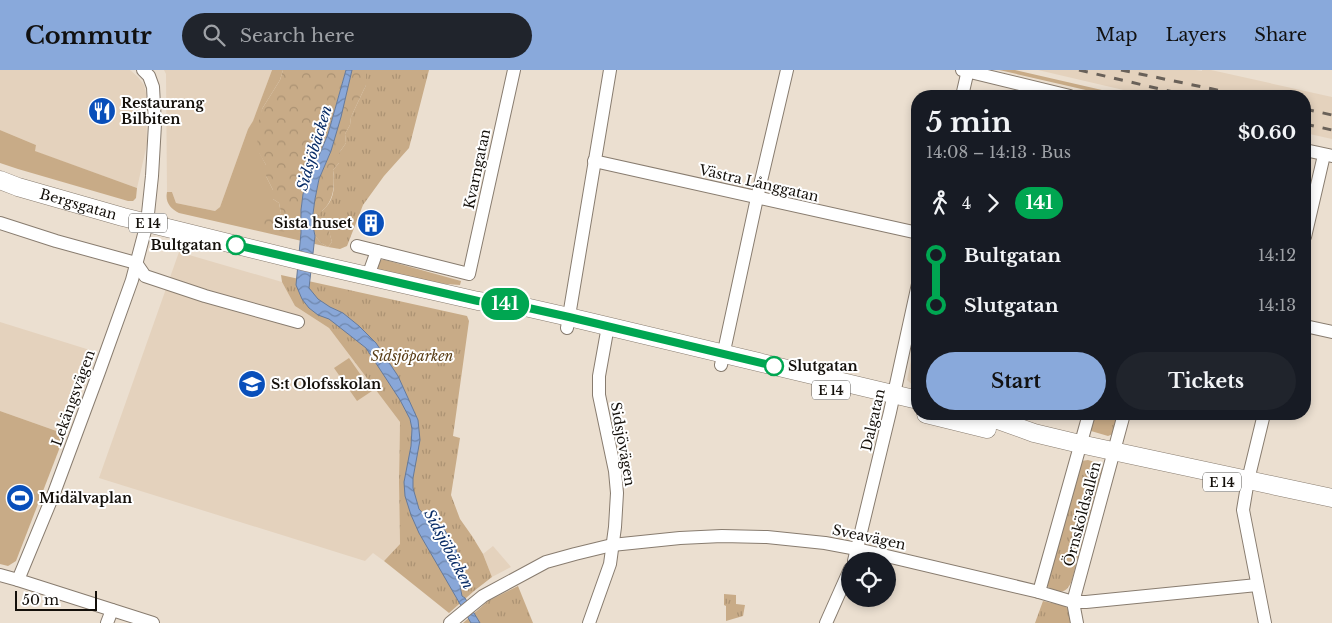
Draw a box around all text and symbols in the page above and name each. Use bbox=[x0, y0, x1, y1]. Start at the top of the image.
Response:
search box bbox=[182, 13, 532, 58]
text: Commutr bbox=[25, 21, 152, 50]
icon: search bbox=[200, 21, 228, 49]
text: Search here bbox=[240, 24, 355, 47]
text: Map bbox=[1096, 24, 1137, 46]
text: Layers bbox=[1165, 24, 1226, 46]
text: Share bbox=[1254, 24, 1307, 46]
place label: Restaurang Bilbiten bbox=[121, 94, 205, 128]
restaurant icon: Restaurang Bilbiten bbox=[87, 96, 117, 126]
water label: Sidsjöbäcken bbox=[292, 103, 336, 193]
text: 5 min bbox=[926, 105, 1012, 140]
text: $0.60 bbox=[1238, 121, 1296, 144]
street label: Kvarngatan bbox=[460, 127, 494, 211]
text: 14:08 – 14:13 · Bus bbox=[926, 142, 1071, 162]
street label: Västra Långgatan bbox=[696, 160, 821, 206]
street label: Bergsgatan bbox=[38, 185, 119, 224]
icon: walk bbox=[926, 189, 954, 217]
icon: forward bbox=[979, 189, 1007, 217]
text: 141 bbox=[1025, 192, 1053, 214]
text: 4 bbox=[962, 193, 971, 213]
building icon: Sista huset bbox=[356, 208, 386, 238]
road number: E 14 bbox=[129, 214, 167, 232]
place label: Sista huset bbox=[274, 214, 353, 232]
marker: Bultgatan bbox=[226, 235, 246, 255]
place label: Bultgatan bbox=[151, 236, 222, 254]
text: Bultgatan bbox=[964, 244, 1061, 267]
text: 14:12 bbox=[1258, 245, 1296, 265]
line badge: 141 bbox=[476, 288, 534, 320]
text: 141 bbox=[491, 293, 519, 315]
text: Slutgatan bbox=[964, 294, 1059, 317]
text: 14:13 bbox=[1258, 295, 1296, 315]
street label: Lekängsvägen bbox=[47, 347, 99, 449]
park label: Sidsjöparken bbox=[371, 347, 454, 365]
button: Start bbox=[926, 352, 1106, 410]
button: Tickets bbox=[1116, 352, 1296, 410]
marker: Slutgatan bbox=[764, 356, 784, 376]
place label: Slutgatan bbox=[788, 357, 858, 375]
school or university icon: S:t Olofsskolan bbox=[237, 369, 267, 399]
place label: S:t Olofsskolan bbox=[271, 375, 381, 393]
road number: E 14 bbox=[812, 380, 850, 400]
street label: Dalgatan bbox=[857, 387, 889, 453]
street label: Sidsjövägen bbox=[607, 401, 639, 488]
street label: Örnsköldsallén bbox=[1058, 459, 1105, 569]
road number: E 14 bbox=[1203, 472, 1241, 492]
sports icon: Midälvaplan bbox=[5, 483, 35, 513]
place label: Midälvaplan bbox=[39, 489, 132, 507]
water label: Sidsjöbäcken bbox=[420, 506, 478, 592]
street label: Sveavägen bbox=[831, 520, 908, 554]
map controls bbox=[841, 552, 896, 607]
button: locate bbox=[841, 552, 896, 607]
scale bar bbox=[15, 588, 98, 611]
text: 50 m bbox=[22, 591, 59, 609]

